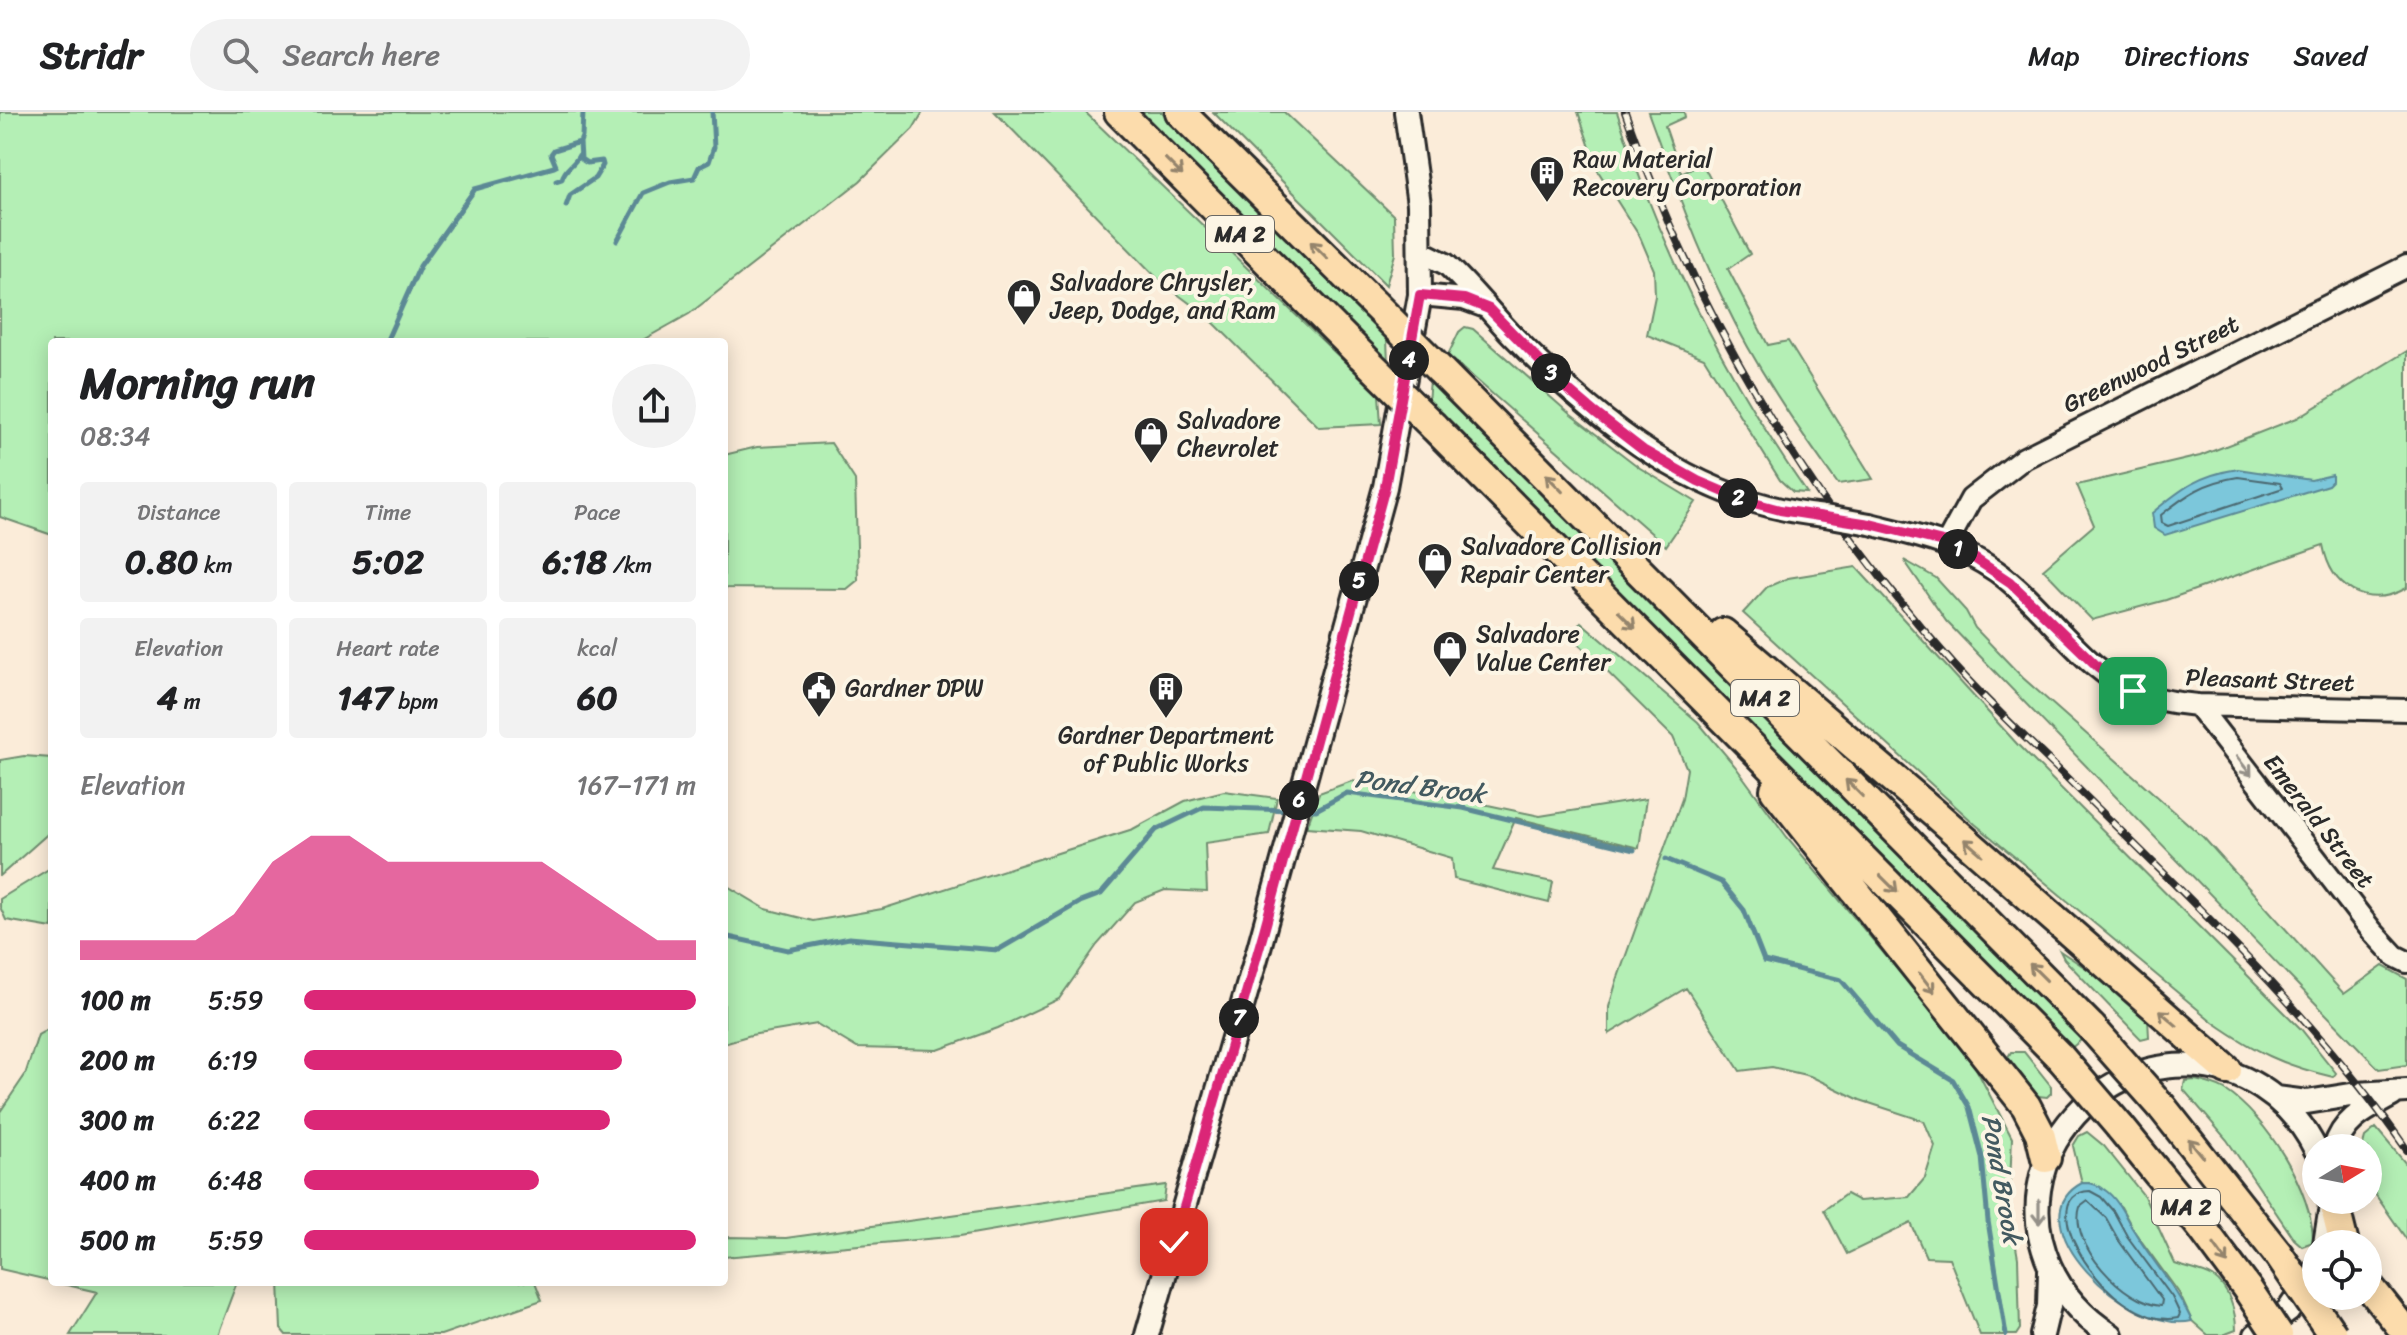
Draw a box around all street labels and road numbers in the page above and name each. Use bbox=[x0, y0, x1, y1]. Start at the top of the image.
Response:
road number: MA 2 bbox=[1206, 216, 1274, 252]
street label: Greenwood Street bbox=[2056, 303, 2246, 425]
street label: Pleasant Street bbox=[2185, 656, 2355, 704]
road number: MA 2 bbox=[1731, 680, 1799, 716]
street label: Emerald Street bbox=[2253, 744, 2385, 898]
road number: MA 2 bbox=[2152, 1189, 2220, 1225]

